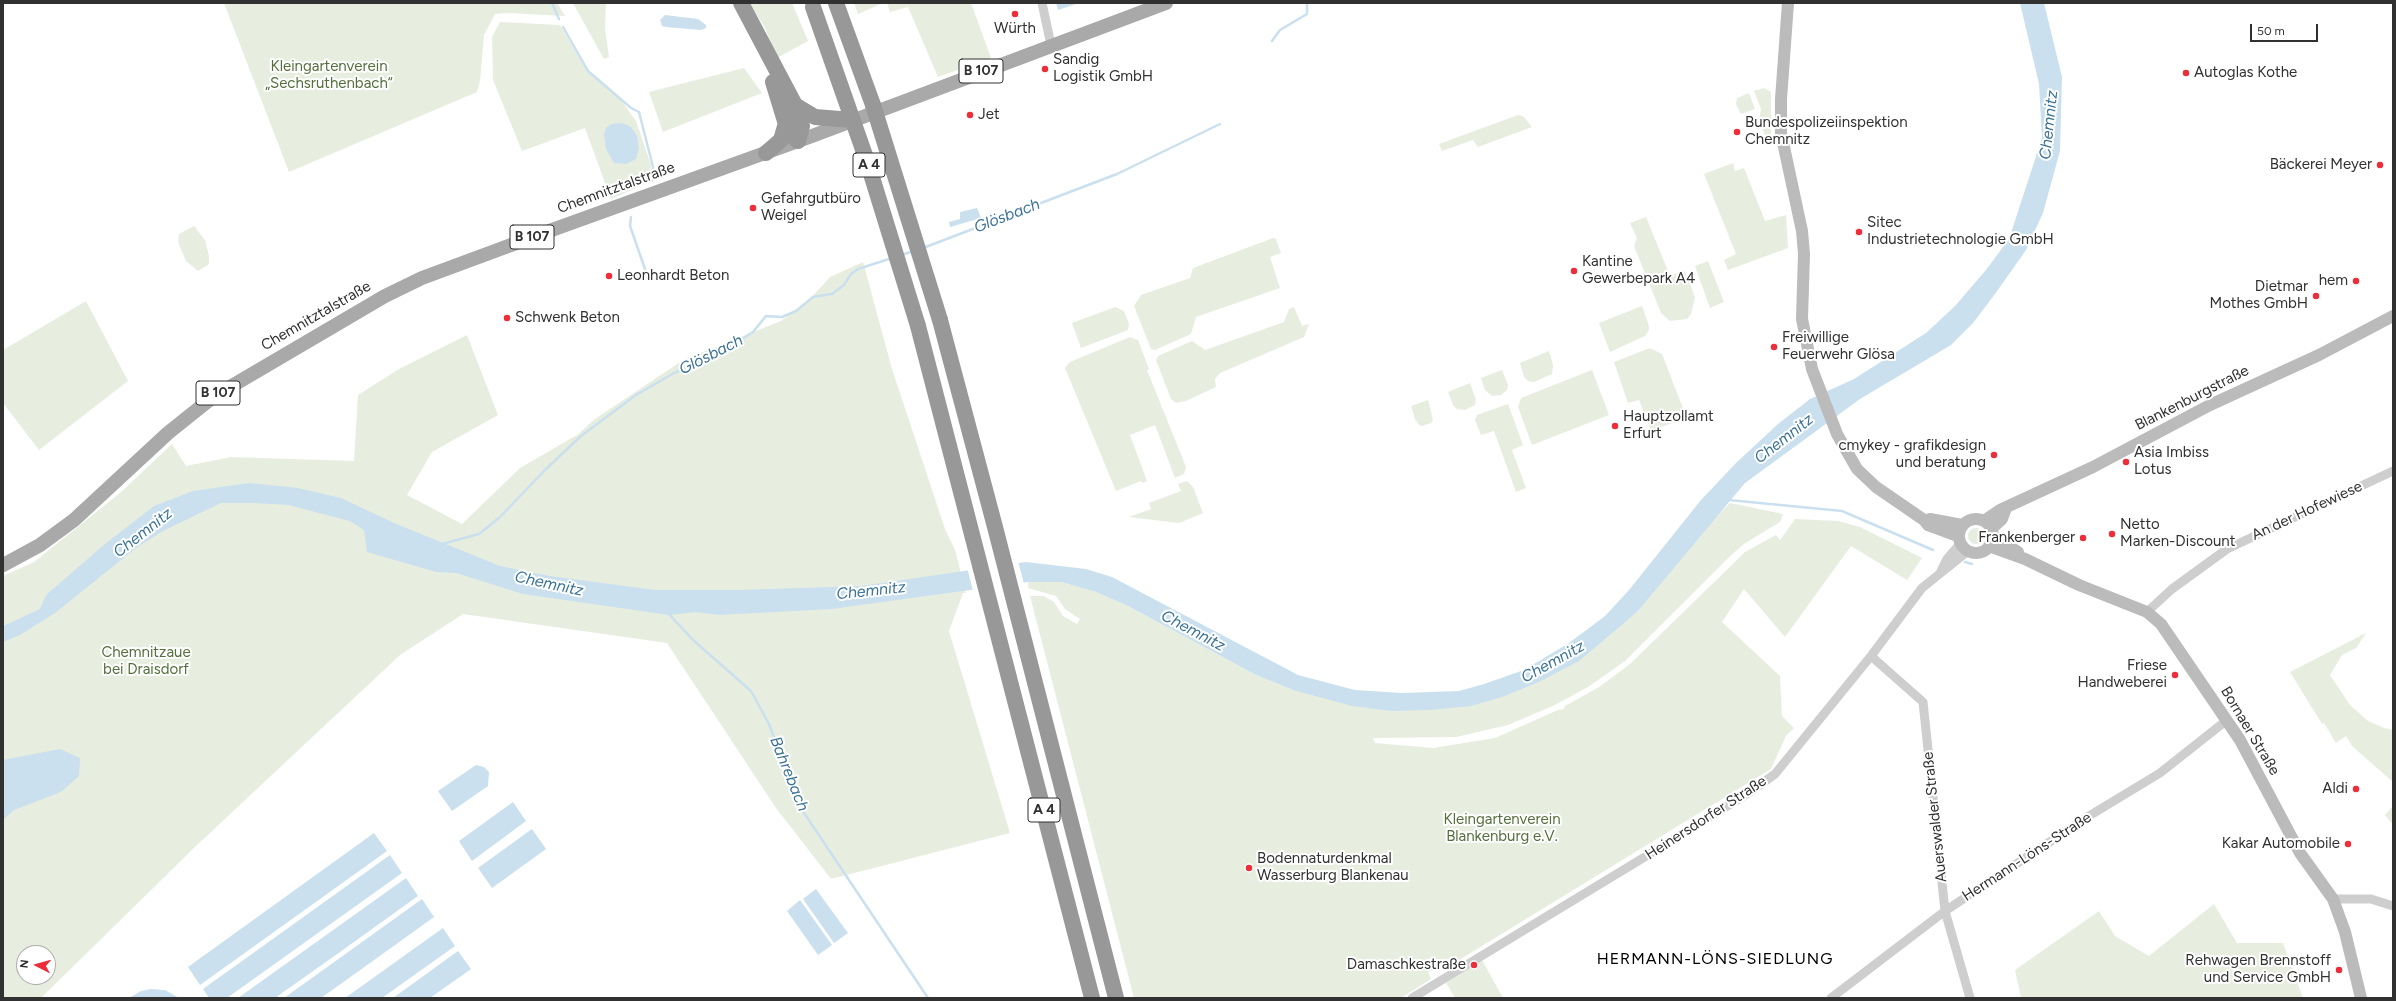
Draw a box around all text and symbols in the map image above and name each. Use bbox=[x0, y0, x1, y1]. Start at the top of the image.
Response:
marker: Würth bbox=[1010, 9, 1020, 19]
scale bar bbox=[2252, 16, 2320, 42]
place label: Würth bbox=[994, 20, 1036, 38]
text: 50 m bbox=[2257, 24, 2285, 38]
place label: Sandig Logistik GmbH bbox=[1053, 51, 1153, 86]
park label: Kleingartenverein „Sechsruthenbach“ bbox=[265, 58, 393, 93]
road number: B 107 bbox=[959, 59, 1003, 83]
marker: Sandig Logistik GmbH bbox=[1040, 64, 1050, 74]
place label: Autoglas Kothe bbox=[2194, 64, 2297, 82]
marker: Autoglas Kothe bbox=[2181, 68, 2191, 78]
water label: Chemnitz bbox=[2036, 89, 2062, 161]
place label: Jet bbox=[978, 106, 1000, 124]
marker: Jet bbox=[965, 110, 975, 120]
place label: Bundespolizeiinspektion Chemnitz bbox=[1745, 114, 1908, 149]
marker: Bundespolizeiinspektion Chemnitz bbox=[1732, 127, 1742, 137]
road number: A 4 bbox=[853, 153, 885, 177]
place label: Bäckerei Meyer bbox=[2270, 156, 2372, 174]
street label: Chemnitztalstraße bbox=[555, 158, 677, 218]
marker: Bäckerei Meyer bbox=[2375, 160, 2385, 170]
place label: Gefahrgutbüro Weigel bbox=[761, 190, 861, 225]
water label: Glösbach bbox=[971, 195, 1043, 237]
marker: Gefahrgutbüro Weigel bbox=[748, 203, 758, 213]
place label: Sitec Industrietechnologie GmbH bbox=[1867, 214, 2054, 249]
road number: B 107 bbox=[510, 225, 554, 249]
marker: Sitec Industrietechnologie GmbH bbox=[1854, 227, 1864, 237]
place label: Kantine Gewerbepark A4 bbox=[1582, 253, 1695, 288]
marker: Kantine Gewerbepark A4 bbox=[1569, 266, 1579, 276]
place label: Leonhardt Beton bbox=[617, 267, 729, 285]
marker: Leonhardt Beton bbox=[604, 271, 614, 281]
place label: hem bbox=[2319, 272, 2348, 290]
marker: hem bbox=[2351, 276, 2361, 286]
street label: Chemnitztalstraße bbox=[258, 277, 374, 355]
place label: Dietmar Mothes GmbH bbox=[2209, 278, 2308, 313]
marker: Dietmar Mothes GmbH bbox=[2311, 291, 2321, 301]
place label: Schwenk Beton bbox=[515, 309, 620, 327]
marker: Schwenk Beton bbox=[502, 313, 512, 323]
place label: Freiwillige Feuerwehr Glösa bbox=[1782, 329, 1895, 364]
water label: Glösbach bbox=[676, 331, 746, 379]
marker: Freiwillige Feuerwehr Glösa bbox=[1769, 342, 1779, 352]
street label: Blankenburgstraße bbox=[2132, 362, 2252, 434]
road number: B 107 bbox=[196, 381, 240, 405]
place label: Hauptzollamt Erfurt bbox=[1623, 408, 1714, 443]
water label: Chemnitz bbox=[1751, 410, 1817, 468]
marker: Hauptzollamt Erfurt bbox=[1610, 421, 1620, 431]
place label: cmykey - grafikdesign und beratung bbox=[1838, 437, 1986, 472]
place label: Asia Imbiss Lotus bbox=[2134, 444, 2209, 479]
marker: cmykey - grafikdesign und beratung bbox=[1989, 450, 1999, 460]
marker: Asia Imbiss Lotus bbox=[2121, 457, 2131, 467]
street label: An der Hofewiese bbox=[2249, 477, 2365, 545]
water label: Chemnitz bbox=[110, 504, 176, 562]
place label: Netto Marken-Discount bbox=[2120, 516, 2235, 551]
place label: Frankenberger bbox=[1978, 529, 2075, 547]
marker: Netto Marken-Discount bbox=[2107, 529, 2117, 539]
marker: Frankenberger bbox=[2078, 533, 2088, 543]
water label: Chemnitz bbox=[513, 567, 585, 601]
water label: Chemnitz bbox=[835, 578, 907, 604]
water label: Chemnitz bbox=[1158, 606, 1228, 656]
water label: Chemnitz bbox=[1518, 637, 1588, 687]
park label: Chemnitzaue bei Draisdorf bbox=[101, 644, 191, 679]
place label: Friese Handweberei bbox=[2077, 657, 2167, 692]
marker: Friese Handweberei bbox=[2170, 670, 2180, 680]
street label: Bornaer Straße bbox=[2216, 683, 2284, 779]
water label: Bahrebach bbox=[765, 734, 813, 814]
street label: Auerswalder Straße bbox=[1919, 751, 1951, 883]
street label: Heinersdorfer Straße bbox=[1642, 772, 1770, 864]
place label: Aldi bbox=[2322, 780, 2348, 798]
marker: Aldi bbox=[2351, 784, 2361, 794]
road number: A 4 bbox=[1028, 798, 1060, 822]
street label: Hermann-Löns-Straße bbox=[1959, 809, 2095, 905]
park label: Kleingartenverein Blankenburg e.V. bbox=[1443, 811, 1561, 846]
place label: Kakar Automobile bbox=[2222, 835, 2340, 853]
marker: Kakar Automobile bbox=[2343, 839, 2353, 849]
place label: Bodennaturdenkmal Wasserburg Blankenau bbox=[1257, 850, 1409, 885]
marker: Bodennaturdenkmal Wasserburg Blankenau bbox=[1244, 863, 1254, 873]
north arrow bbox=[16, 945, 56, 985]
district label: HERMANN-LÖNS-SIEDLUNG bbox=[1597, 949, 1833, 969]
place label: Rehwagen Brennstoff und Service GmbH bbox=[2185, 952, 2331, 987]
place label: Damaschkestraße bbox=[1347, 956, 1466, 974]
text: N bbox=[18, 959, 31, 969]
marker: Damaschkestraße bbox=[1469, 960, 1479, 970]
marker: Rehwagen Brennstoff und Service GmbH bbox=[2334, 965, 2344, 975]

